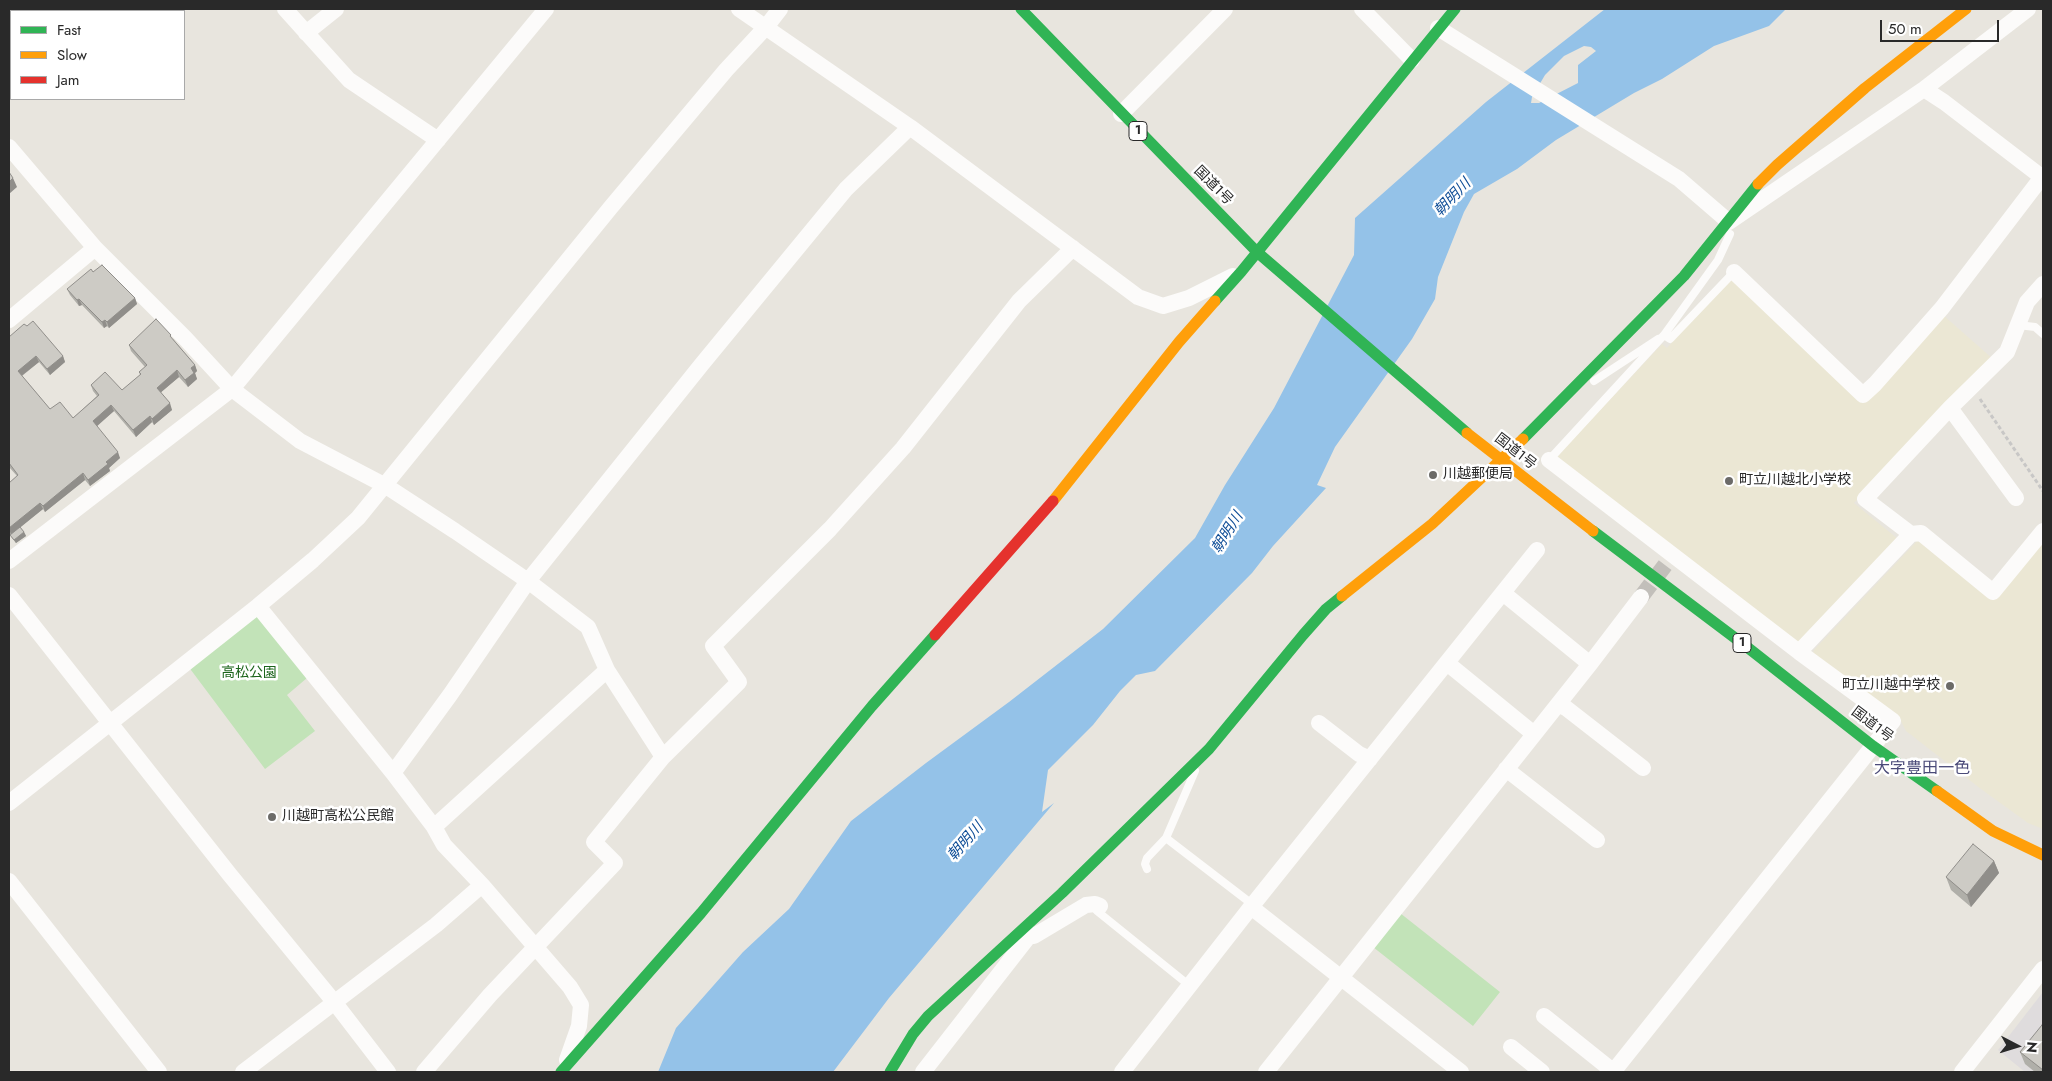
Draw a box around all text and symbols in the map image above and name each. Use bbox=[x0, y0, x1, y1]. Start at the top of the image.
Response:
legend bbox=[10, 10, 185, 100]
scale bar bbox=[1882, 10, 2001, 42]
text: 50 m bbox=[1888, 18, 1922, 40]
text: Fast bbox=[57, 19, 81, 41]
text: Slow bbox=[57, 44, 87, 66]
text: Jam bbox=[57, 69, 80, 91]
road number: 1 bbox=[1129, 122, 1147, 140]
street label: 国道1号 bbox=[1190, 163, 1236, 209]
water label: 朝明川 bbox=[1431, 176, 1475, 220]
street label: 国道1号 bbox=[1491, 431, 1539, 473]
place label: 川越郵便局 bbox=[1443, 467, 1513, 483]
marker: 川越郵便局 bbox=[1427, 469, 1439, 481]
place label: 町立川越北小学校 bbox=[1739, 473, 1851, 489]
marker: 町立川越北小学校 bbox=[1723, 475, 1735, 487]
water label: 朝明川 bbox=[1208, 509, 1248, 557]
road number: 1 bbox=[1733, 634, 1751, 652]
park label: 高松公園 bbox=[221, 666, 277, 682]
place label: 町立川越中学校 bbox=[1842, 678, 1940, 694]
marker: 町立川越中学校 bbox=[1944, 680, 1956, 692]
street label: 国道1号 bbox=[1848, 704, 1896, 746]
district label: 大字豊田一色 bbox=[1874, 759, 1970, 779]
place label: 川越町高松公民館 bbox=[282, 809, 394, 825]
marker: 川越町高松公民館 bbox=[266, 811, 278, 823]
water label: 朝明川 bbox=[944, 819, 988, 865]
north arrow bbox=[1992, 1021, 2042, 1071]
text: N bbox=[2021, 1041, 2042, 1054]

